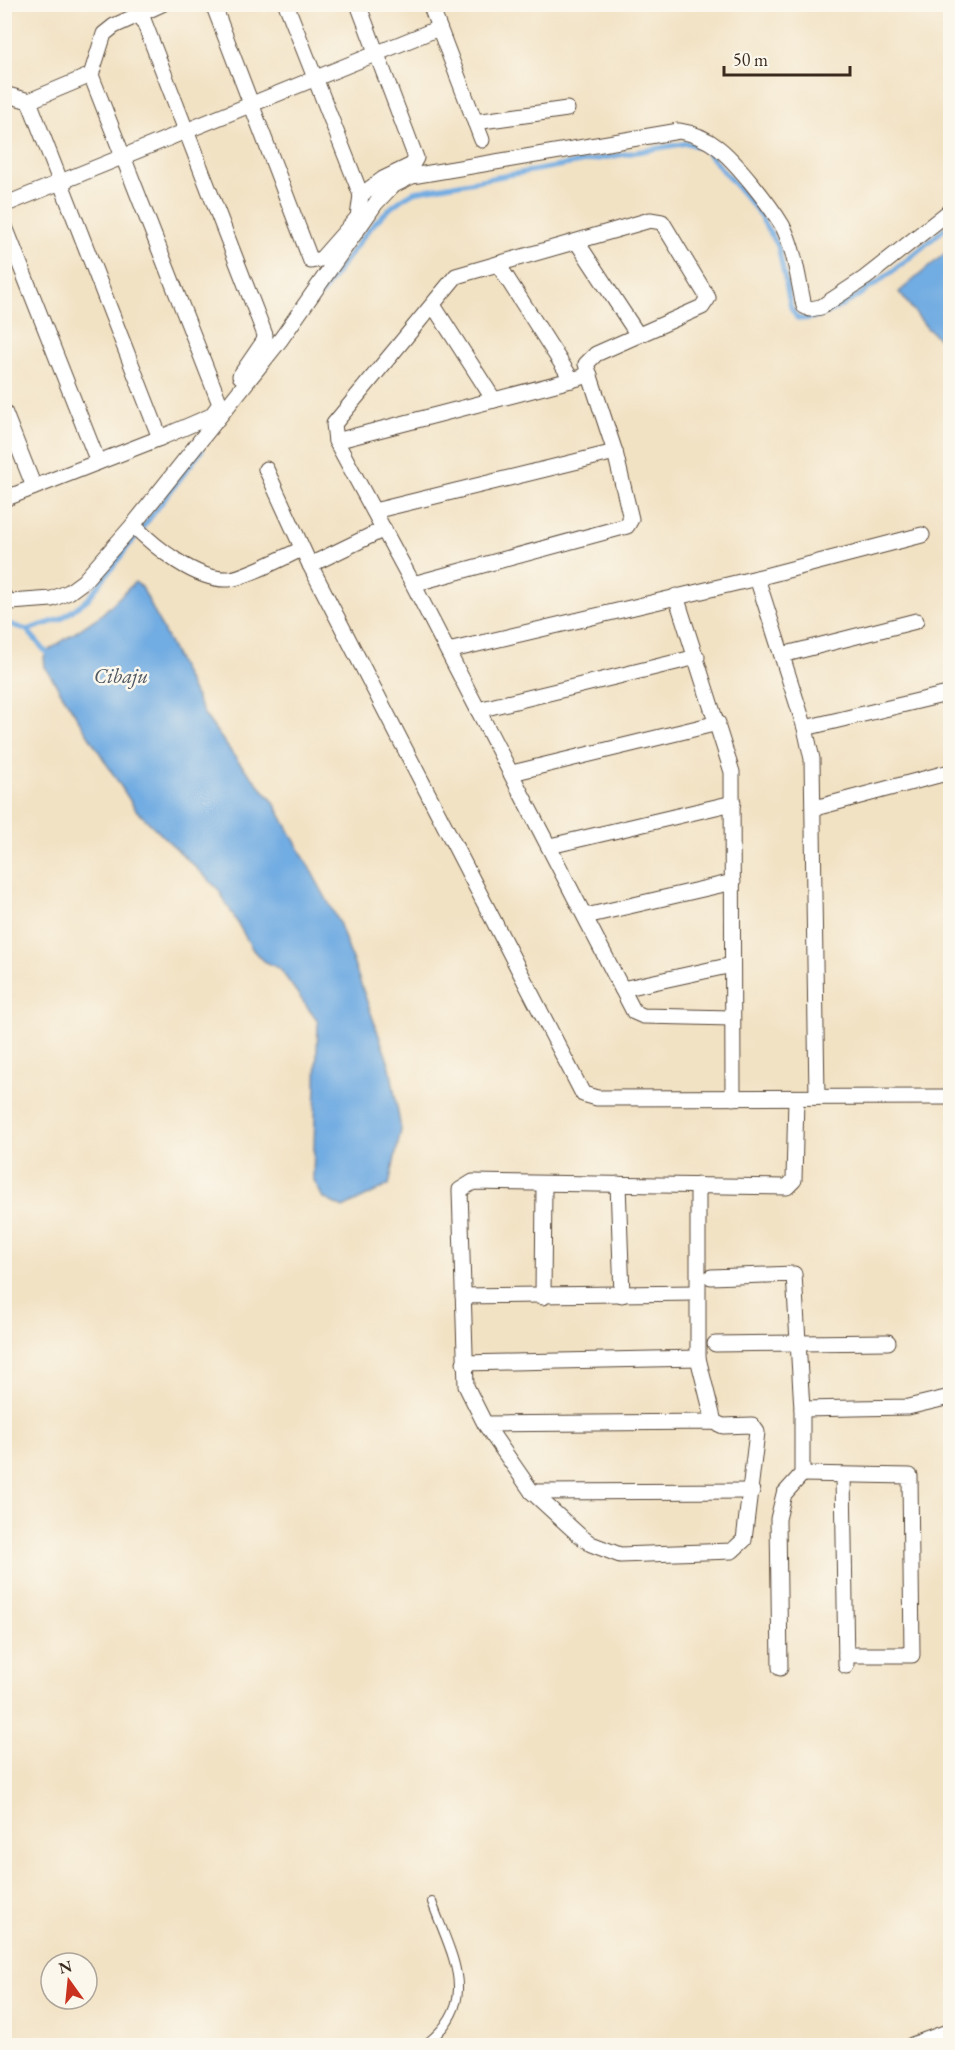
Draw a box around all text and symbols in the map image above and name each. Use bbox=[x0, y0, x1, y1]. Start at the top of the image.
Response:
scale bar bbox=[724, 39, 850, 77]
text: 50 m bbox=[733, 48, 768, 71]
water label: Cibaju bbox=[94, 662, 148, 689]
north arrow bbox=[39, 1951, 99, 2011]
text: N bbox=[56, 1955, 74, 1979]

